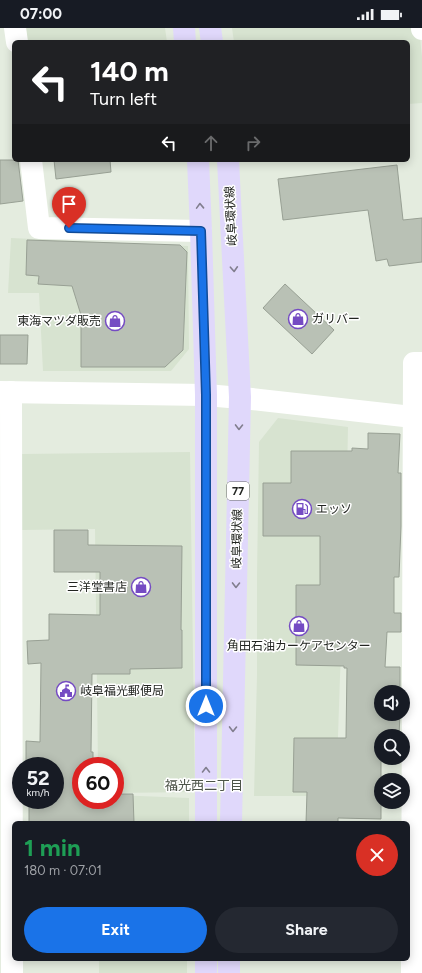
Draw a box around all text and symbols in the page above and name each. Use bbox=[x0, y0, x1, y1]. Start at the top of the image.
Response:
text: 07:00 bbox=[20, 5, 62, 23]
text: 140 m bbox=[90, 54, 169, 88]
icon: left bbox=[24, 56, 76, 108]
text: Turn left bbox=[90, 88, 157, 110]
icon: left bbox=[158, 132, 180, 154]
icon: ahead bbox=[200, 132, 222, 154]
icon: right bbox=[242, 132, 264, 154]
street label: 岐阜環状線 bbox=[222, 186, 240, 246]
pin bbox=[52, 187, 86, 228]
icon: arrive bbox=[58, 193, 80, 215]
one-way arrow bbox=[196, 203, 205, 209]
one-way arrow bbox=[230, 266, 238, 272]
shop icon: ガリバー bbox=[287, 308, 309, 330]
shop icon: 東海マツダ販売 bbox=[104, 310, 126, 332]
place label: ガリバー bbox=[312, 312, 360, 326]
place label: 東海マツダ販売 bbox=[17, 314, 101, 328]
one-way arrow bbox=[235, 424, 243, 430]
road number: 77 bbox=[227, 482, 249, 500]
fuel station icon: エッソ bbox=[291, 498, 313, 520]
place label: エッソ bbox=[316, 502, 352, 516]
street label: 岐阜環状線 bbox=[229, 509, 245, 569]
shop icon: 三洋堂書店 bbox=[130, 576, 152, 598]
place label: 三洋堂書店 bbox=[67, 580, 127, 594]
one-way arrow bbox=[232, 582, 240, 588]
shop icon: 角田石油カーケアセンター bbox=[288, 615, 310, 637]
place label: 角田石油カーケアセンター bbox=[227, 639, 371, 653]
public building icon: 岐阜福光郵便局 bbox=[55, 680, 77, 702]
place label: 岐阜福光郵便局 bbox=[80, 684, 164, 698]
position arrow bbox=[185, 685, 227, 727]
map controls bbox=[374, 685, 410, 809]
button: sound bbox=[374, 685, 410, 721]
one-way arrow bbox=[229, 726, 237, 732]
button: search bbox=[374, 729, 410, 765]
speed limit sign: 60 bbox=[72, 757, 124, 809]
text: 52 bbox=[26, 766, 50, 790]
one-way arrow bbox=[202, 767, 210, 773]
button: layers bbox=[374, 773, 410, 809]
district label: 福光西二丁目 bbox=[165, 778, 243, 793]
text: km/h bbox=[27, 786, 49, 799]
text: 1 min bbox=[24, 833, 81, 862]
button: close bbox=[356, 834, 398, 876]
text: 180 m · 07:01 bbox=[24, 863, 102, 878]
button: Exit bbox=[24, 907, 207, 953]
button: Share bbox=[215, 907, 398, 953]

